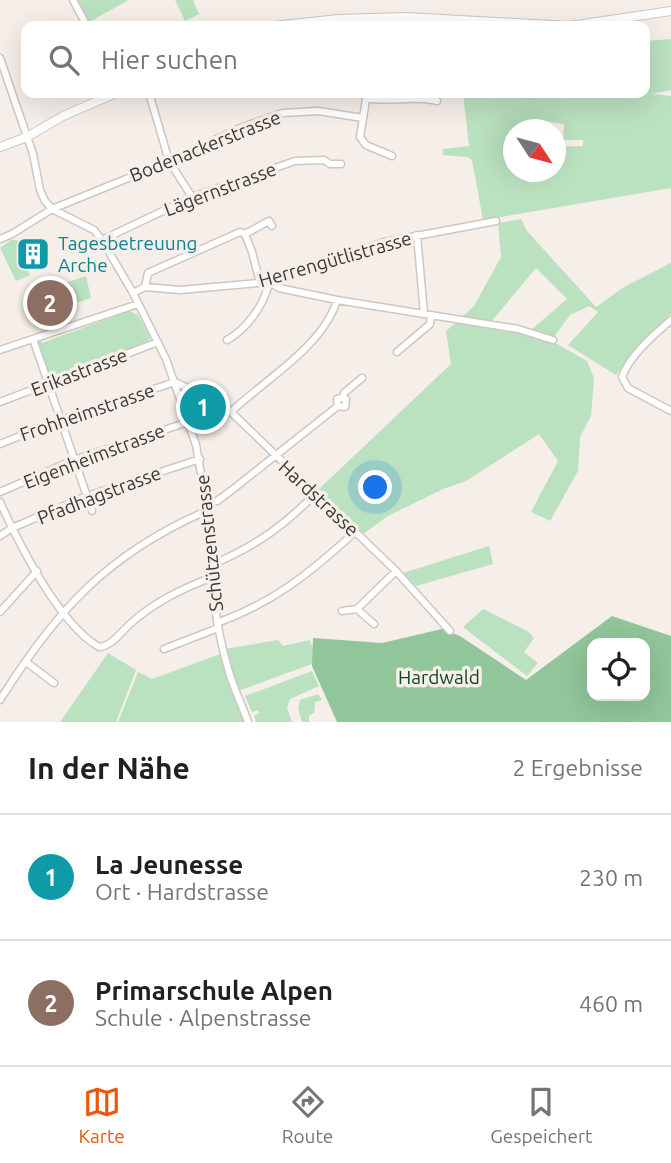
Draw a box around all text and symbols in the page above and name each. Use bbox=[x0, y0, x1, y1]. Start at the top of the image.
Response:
search box bbox=[21, 21, 650, 98]
icon: search bbox=[45, 41, 83, 79]
text: Hier suchen bbox=[101, 45, 238, 74]
street label: Bodenackerstrasse bbox=[126, 106, 284, 186]
north arrow bbox=[503, 119, 566, 182]
street label: Lägernstrasse bbox=[161, 157, 279, 221]
street label: Herrengütlistrasse bbox=[256, 227, 414, 291]
place label: Tagesbetreuung Arche bbox=[58, 232, 197, 276]
building icon: Tagesbetreuung Arche bbox=[14, 235, 52, 273]
pin: 2 bbox=[27, 277, 73, 329]
street label: Erikastrasse bbox=[28, 344, 130, 400]
street label: Frohheimstrasse bbox=[17, 379, 157, 445]
pin: 1 bbox=[180, 381, 226, 433]
street label: Eigenheimstrasse bbox=[20, 419, 168, 493]
street label: Hardstrasse bbox=[275, 456, 363, 540]
street label: Pfadhagstrasse bbox=[34, 461, 164, 529]
your location bbox=[358, 470, 392, 504]
street label: Schützenstrasse bbox=[191, 473, 227, 613]
map controls bbox=[587, 638, 650, 701]
button: locate bbox=[587, 638, 650, 701]
park label: Hardwald bbox=[398, 666, 480, 688]
text: In der Nähe bbox=[28, 751, 190, 785]
text: 2 Ergebnisse bbox=[512, 755, 643, 780]
text: La Jeunesse bbox=[95, 850, 243, 879]
text: 1 bbox=[45, 865, 57, 890]
text: 230 m bbox=[579, 865, 643, 890]
text: Ort · Hardstrasse bbox=[95, 879, 269, 904]
text: Primarschule Alpen bbox=[95, 976, 333, 1005]
text: 2 bbox=[45, 991, 57, 1016]
text: 460 m bbox=[579, 991, 643, 1016]
text: Schule · Alpenstrasse bbox=[95, 1005, 311, 1030]
tab: Karte bbox=[78, 1083, 125, 1147]
tab: Route bbox=[282, 1083, 333, 1147]
tab: Gespeichert bbox=[490, 1083, 593, 1147]

